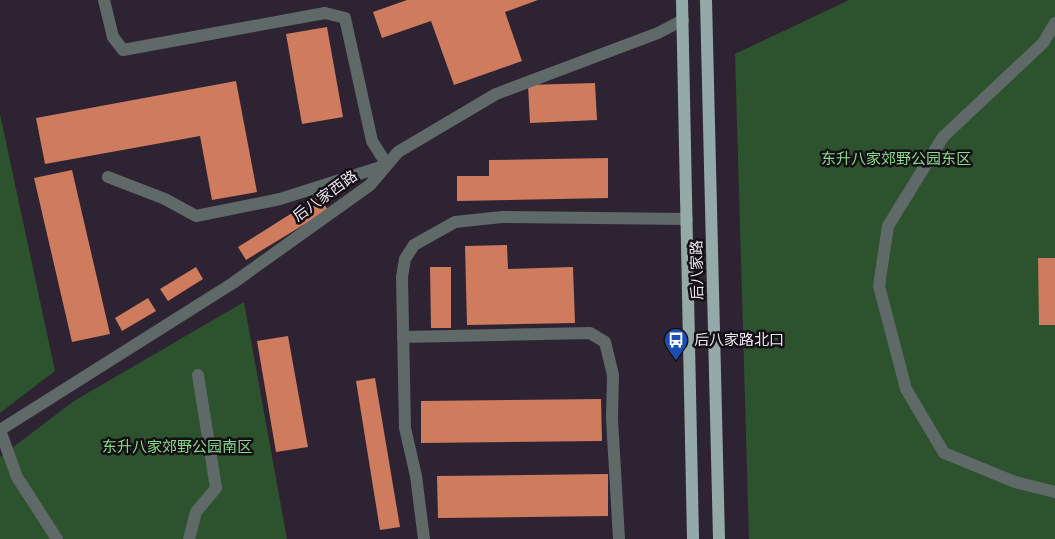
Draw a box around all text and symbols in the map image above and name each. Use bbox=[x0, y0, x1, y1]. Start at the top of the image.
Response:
park label: 东升八家郊野公园东区 bbox=[821, 150, 971, 168]
street label: 后八家西路 bbox=[289, 167, 361, 225]
street label: 后八家路 bbox=[687, 240, 707, 300]
bus stop icon: 后八家路北口 bbox=[663, 327, 689, 361]
place label: 后八家路北口 bbox=[694, 331, 784, 349]
park label: 东升八家郊野公园南区 bbox=[102, 438, 252, 456]

